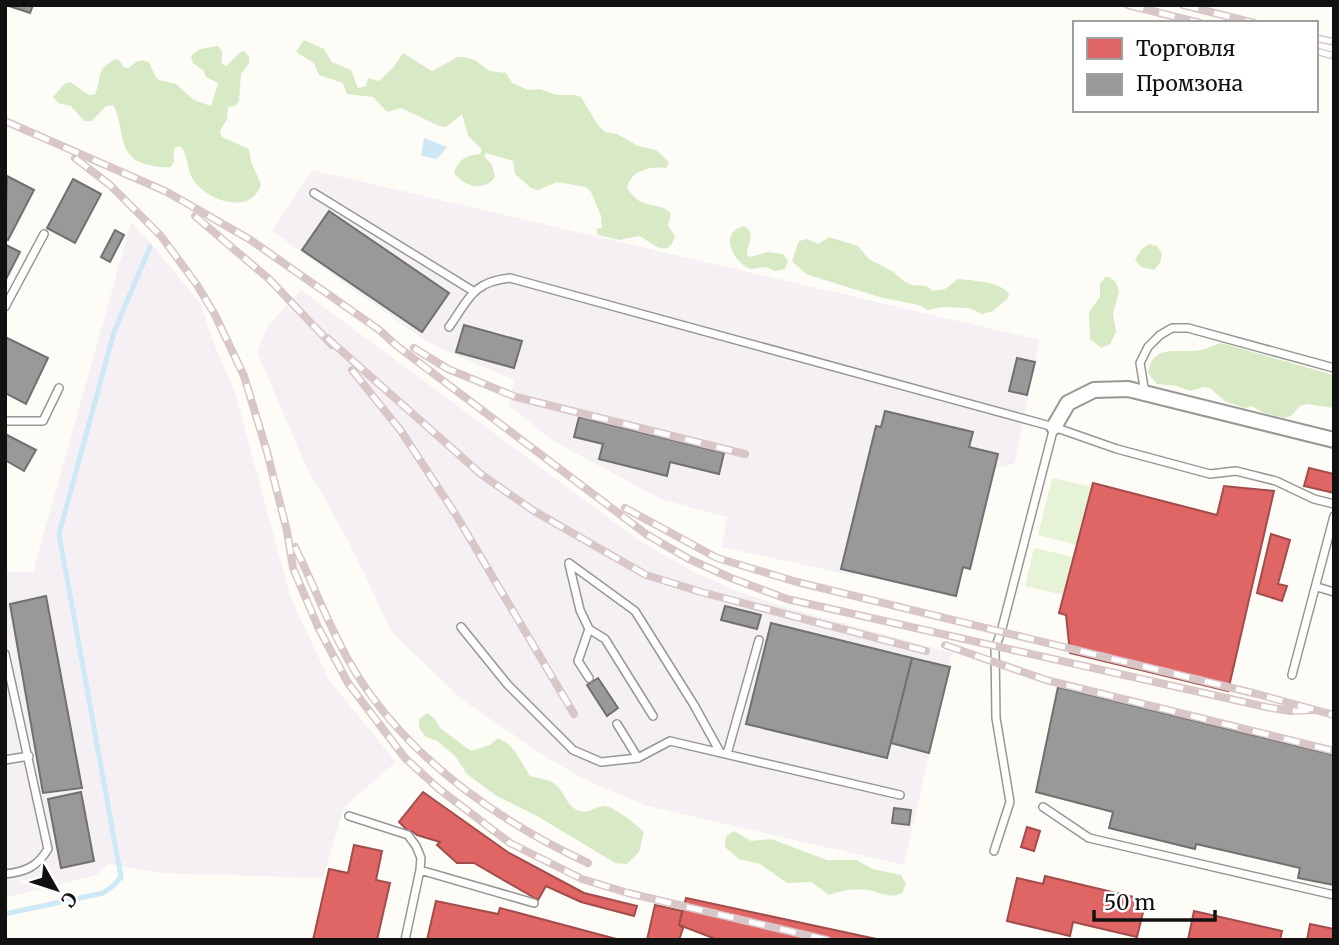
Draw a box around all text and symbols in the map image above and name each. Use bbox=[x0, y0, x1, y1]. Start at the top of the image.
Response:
legend bbox=[1073, 21, 1318, 112]
text: Торговля bbox=[1136, 35, 1235, 62]
text: Промзона bbox=[1136, 70, 1243, 97]
north arrow bbox=[21, 854, 91, 924]
scale bar bbox=[1094, 878, 1215, 922]
text: С bbox=[56, 887, 83, 912]
text: 50 m bbox=[1104, 889, 1155, 916]

